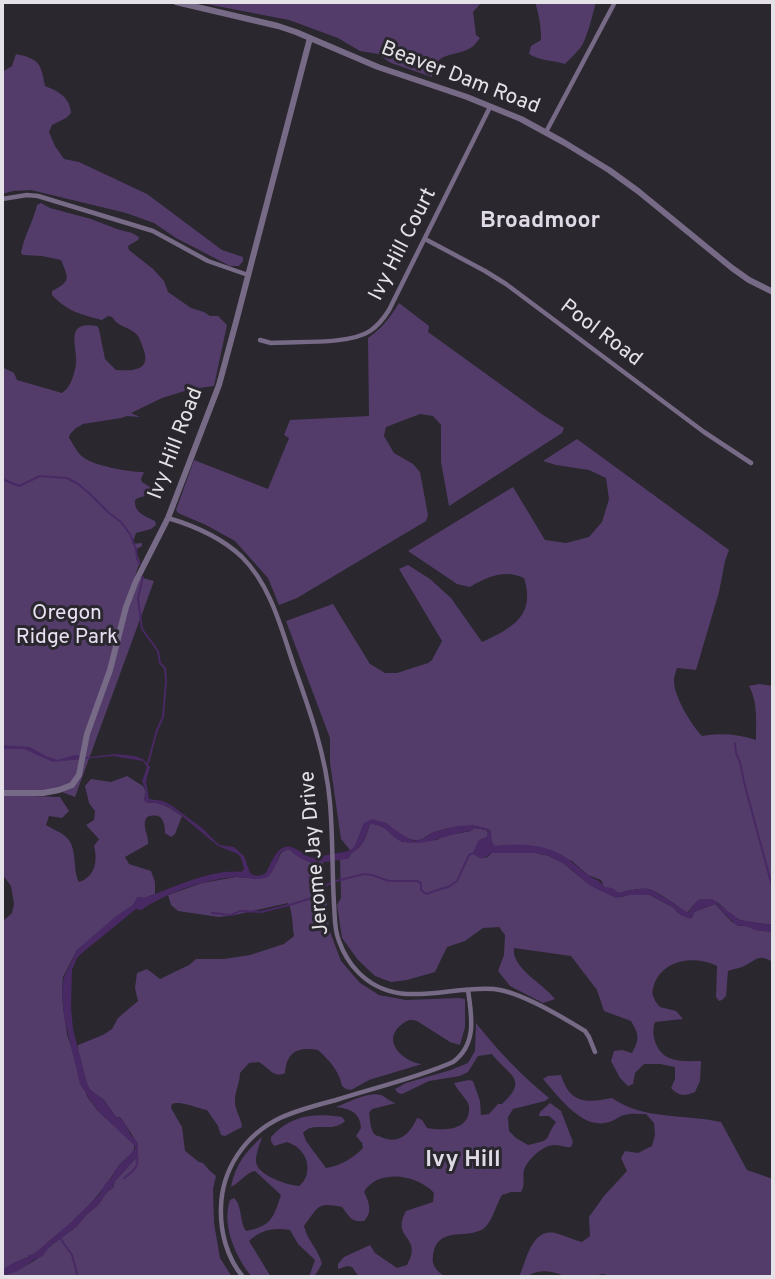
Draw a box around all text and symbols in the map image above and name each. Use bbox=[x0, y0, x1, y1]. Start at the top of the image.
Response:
street label: Beaver Dam Road bbox=[377, 37, 543, 121]
street label: Ivy Hill Court bbox=[365, 184, 443, 306]
district label: Broadmoor bbox=[480, 208, 600, 236]
street label: Pool Road bbox=[554, 295, 646, 373]
street label: Ivy Hill Road bbox=[144, 384, 210, 504]
park label: Oregon Ridge Park bbox=[16, 602, 118, 652]
street label: Jerome Jay Drive bbox=[296, 770, 336, 936]
district label: Ivy Hill bbox=[425, 1147, 501, 1175]

